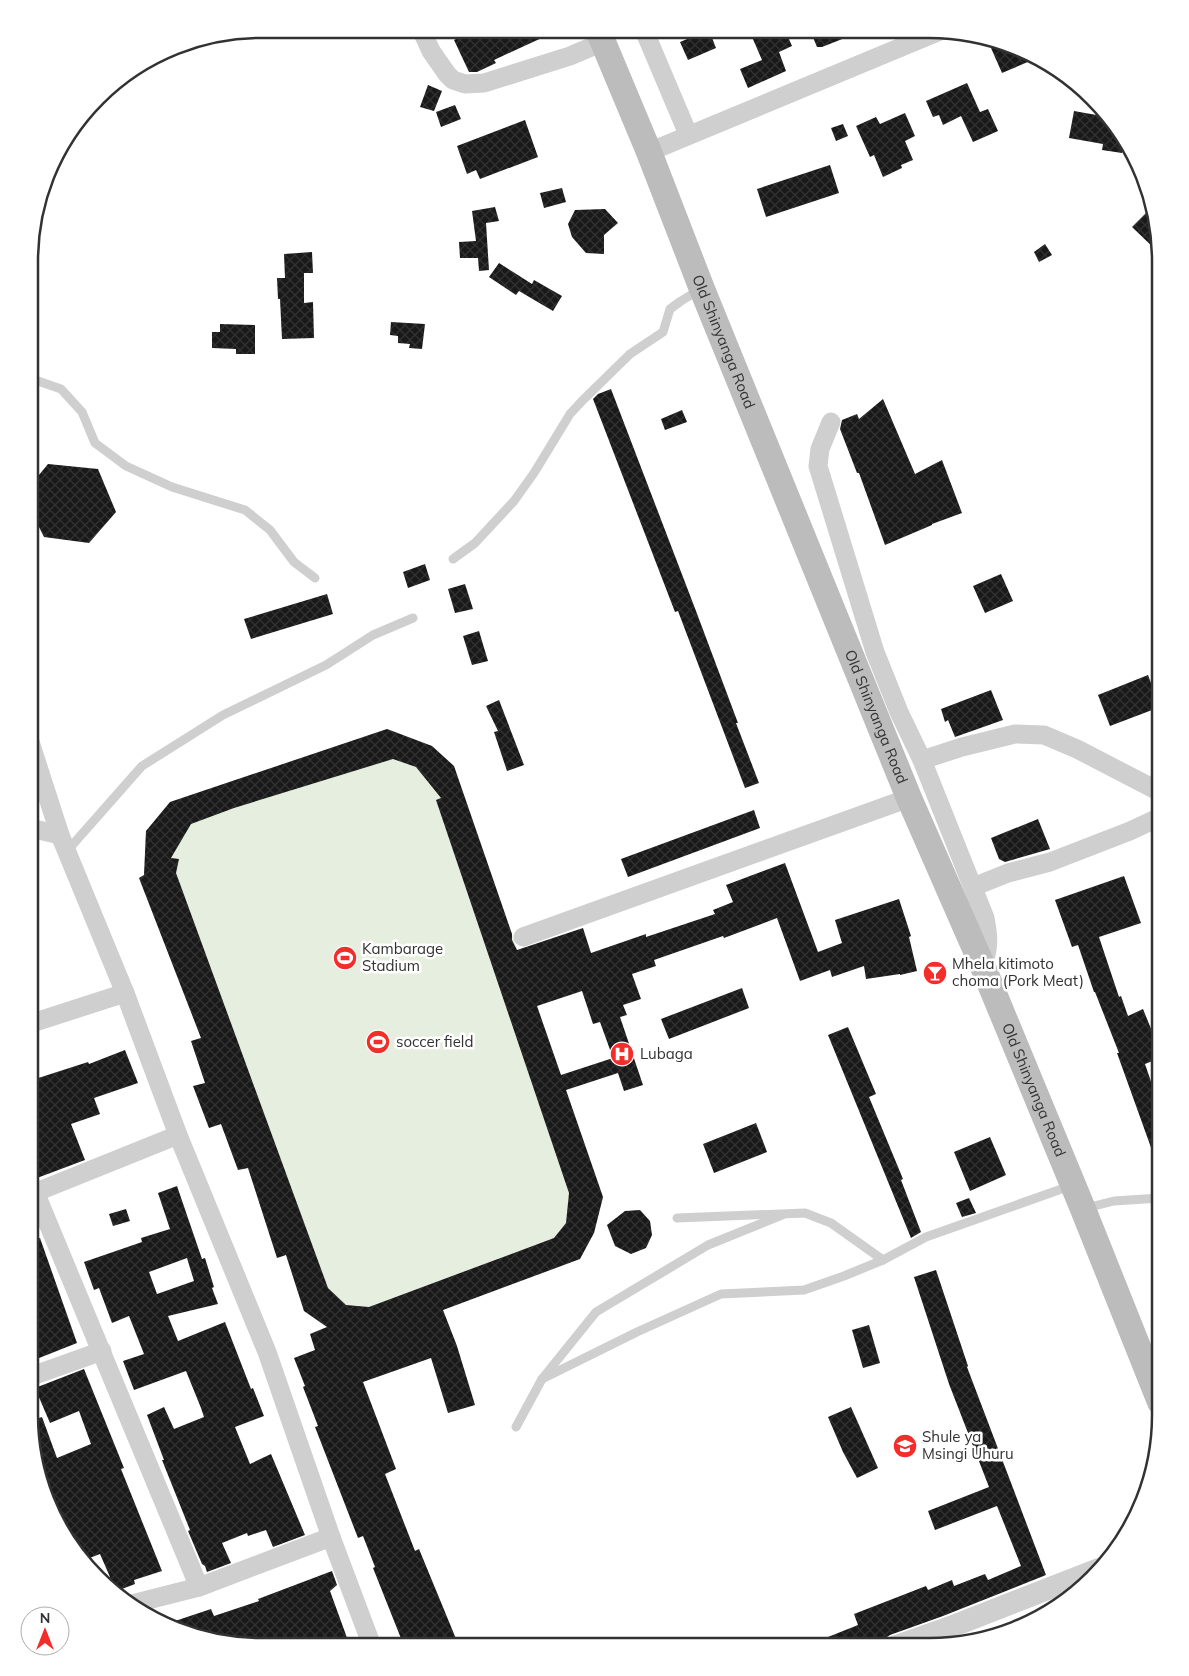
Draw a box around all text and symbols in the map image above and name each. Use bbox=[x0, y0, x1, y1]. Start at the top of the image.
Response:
street label: Old Shinyanga Road bbox=[688, 272, 760, 411]
street label: Old Shinyanga Road bbox=[841, 647, 912, 786]
place label: Kambarage Stadium bbox=[362, 939, 443, 975]
sports icon: Kambarage Stadium bbox=[332, 945, 358, 971]
place label: Mhela kitimoto choma (Pork Meat) bbox=[952, 954, 1084, 990]
bar icon: Mhela kitimoto choma (Pork Meat) bbox=[922, 960, 948, 986]
street label: Old Shinyanga Road bbox=[998, 1020, 1070, 1159]
sports icon: soccer field bbox=[365, 1029, 391, 1055]
place label: soccer field bbox=[396, 1032, 473, 1051]
hospital icon: Lubaga bbox=[609, 1041, 635, 1067]
place label: Lubaga bbox=[640, 1044, 693, 1063]
place label: Shule ya Msingi Uhuru bbox=[922, 1427, 1014, 1463]
school or university icon: Shule ya Msingi Uhuru bbox=[892, 1433, 918, 1459]
north arrow bbox=[20, 1606, 70, 1656]
text: N bbox=[40, 1609, 50, 1627]

